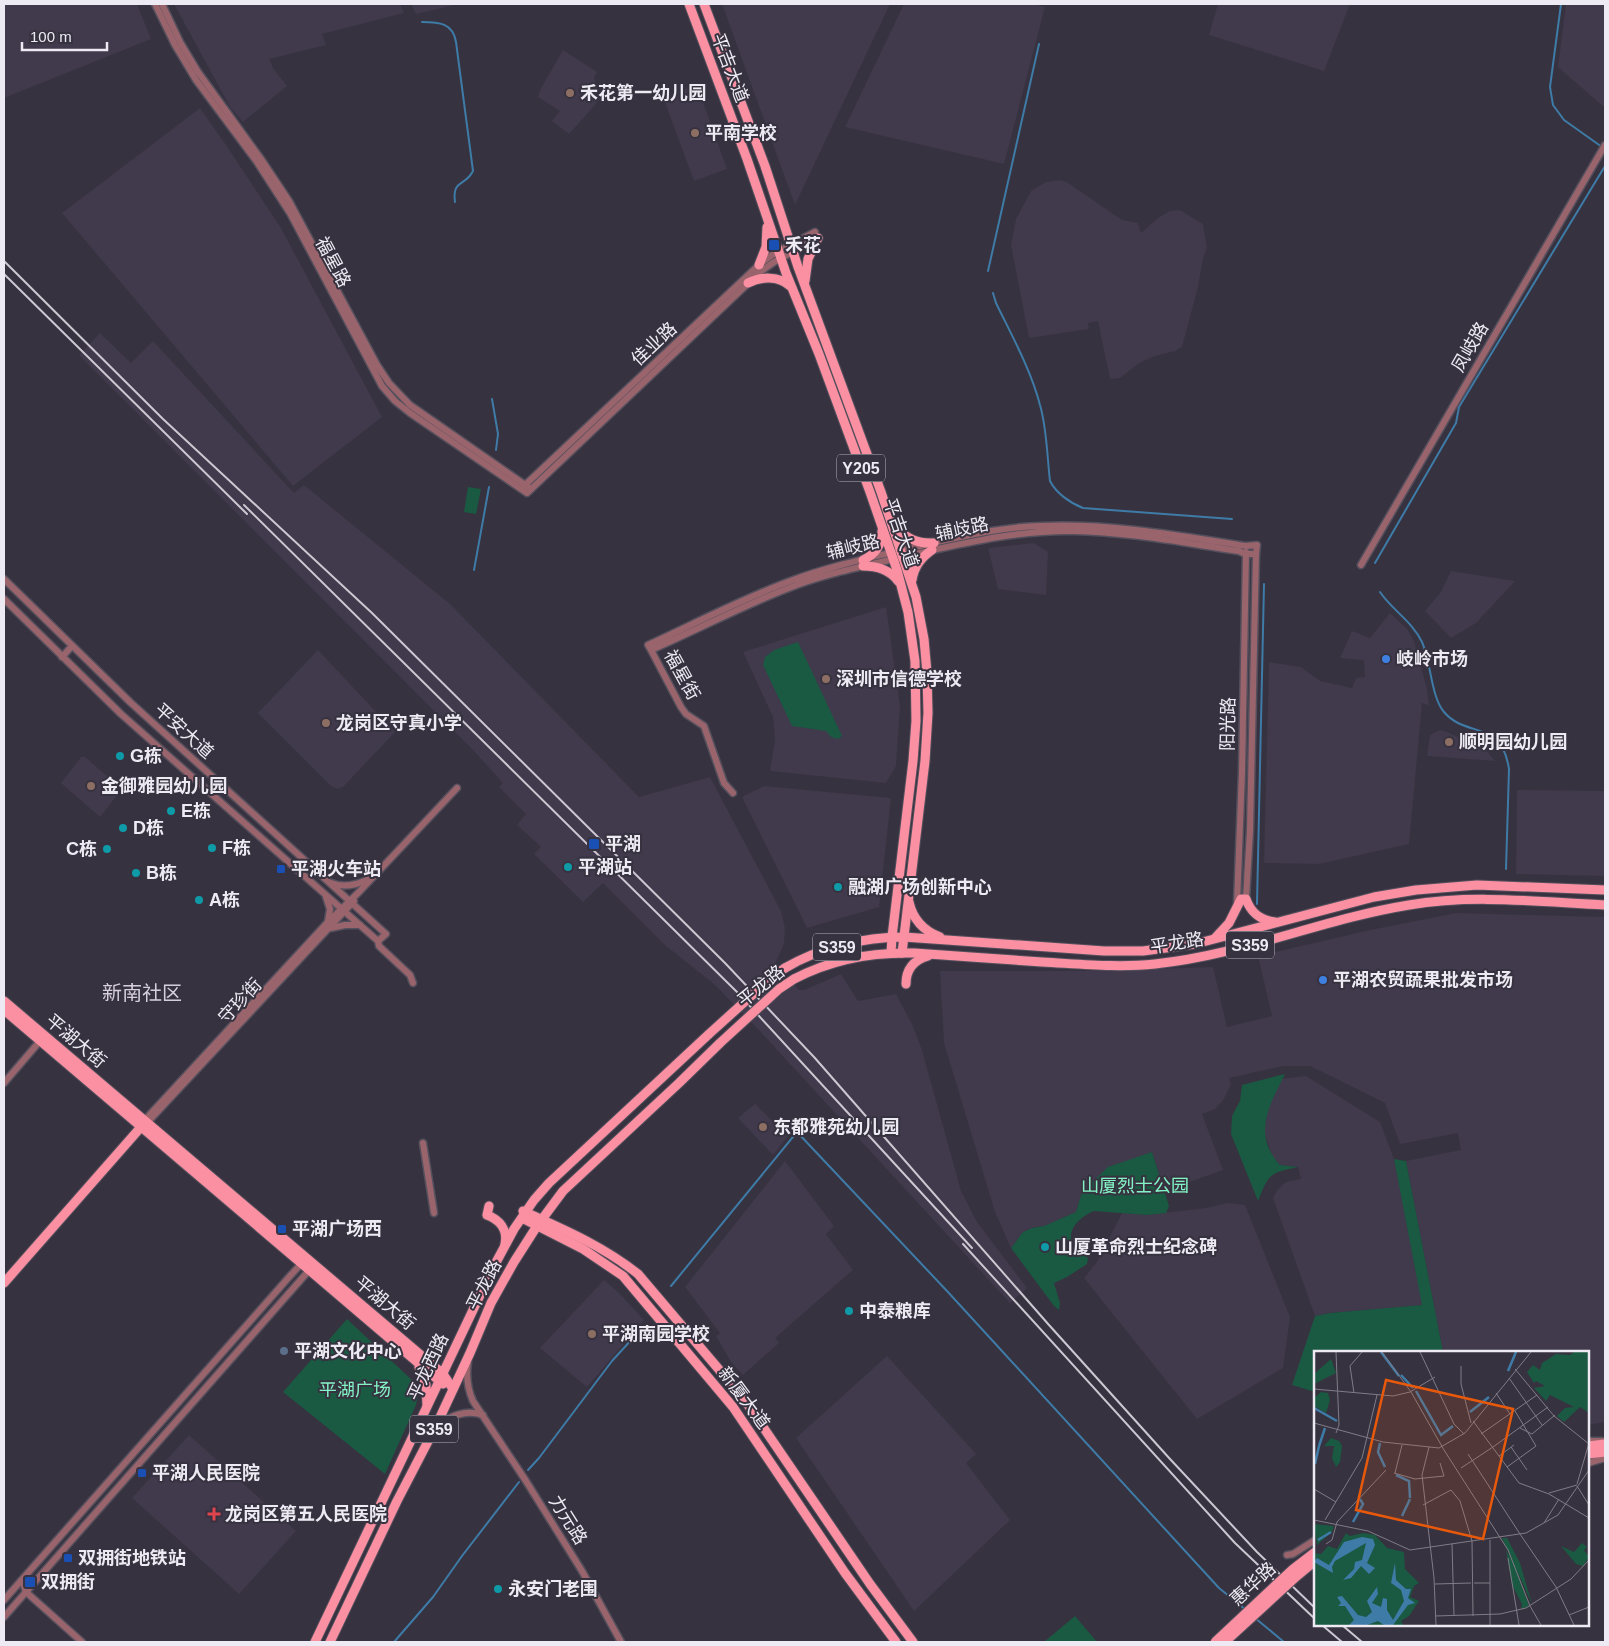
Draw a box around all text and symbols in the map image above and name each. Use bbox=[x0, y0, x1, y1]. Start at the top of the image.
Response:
scale bar bbox=[22, 20, 108, 52]
text: 100 m bbox=[30, 28, 72, 45]
street label: 平吉大道 bbox=[708, 31, 752, 105]
place label: 禾花第一幼儿园 bbox=[580, 83, 706, 103]
marker: 禾花第一幼儿园 bbox=[564, 87, 576, 99]
place label: 平南学校 bbox=[705, 123, 777, 143]
marker: 平南学校 bbox=[689, 127, 701, 139]
street label: 福星路 bbox=[311, 233, 355, 291]
place label: 禾花 bbox=[785, 235, 821, 255]
marker: 禾花 bbox=[767, 238, 781, 252]
street label: 佳业路 bbox=[627, 318, 681, 370]
street label: 凤岐路 bbox=[1448, 319, 1492, 375]
road number: Y205 bbox=[837, 454, 885, 482]
street label: 平吉大道 bbox=[880, 496, 922, 570]
street label: 辅歧路 bbox=[934, 514, 990, 544]
street label: 辅岐路 bbox=[824, 531, 882, 563]
street label: 福星街 bbox=[660, 647, 704, 703]
place label: 岐岭市场 bbox=[1396, 649, 1468, 669]
marker: 岐岭市场 bbox=[1380, 653, 1392, 665]
place label: 深圳市信德学校 bbox=[836, 669, 962, 689]
marker: 深圳市信德学校 bbox=[820, 673, 832, 685]
street label: 阳光路 bbox=[1218, 697, 1238, 751]
street label: 平安大道 bbox=[151, 699, 217, 763]
place label: 龙岗区守真小学 bbox=[336, 713, 462, 733]
marker: 龙岗区守真小学 bbox=[320, 717, 332, 729]
place label: 顺明园幼儿园 bbox=[1459, 732, 1567, 752]
marker: 顺明园幼儿园 bbox=[1443, 736, 1455, 748]
place label: G栋 bbox=[130, 746, 162, 766]
marker: G栋 bbox=[114, 750, 126, 762]
place label: 金御雅园幼儿园 bbox=[101, 776, 227, 796]
marker: 金御雅园幼儿园 bbox=[85, 780, 97, 792]
place label: E栋 bbox=[181, 801, 211, 821]
marker: E栋 bbox=[165, 805, 177, 817]
place label: D栋 bbox=[133, 818, 164, 838]
marker: D栋 bbox=[117, 822, 129, 834]
place label: 平湖 bbox=[605, 834, 641, 854]
marker: 平湖 bbox=[587, 837, 601, 851]
place label: F栋 bbox=[222, 838, 251, 858]
place label: C栋 bbox=[66, 839, 97, 859]
marker: F栋 bbox=[206, 842, 218, 854]
marker: C栋 bbox=[101, 843, 113, 855]
place label: 平湖站 bbox=[578, 857, 632, 877]
place label: 平湖火车站 bbox=[291, 859, 381, 879]
marker: 平湖站 bbox=[562, 861, 574, 873]
place label: B栋 bbox=[146, 863, 177, 883]
marker: 平湖火车站 bbox=[275, 863, 287, 875]
marker: B栋 bbox=[130, 867, 142, 879]
place label: 融湖广场创新中心 bbox=[848, 877, 992, 897]
marker: 融湖广场创新中心 bbox=[832, 881, 844, 893]
place label: A栋 bbox=[209, 890, 240, 910]
marker: A栋 bbox=[193, 894, 205, 906]
street label: 平龙路 bbox=[1149, 929, 1205, 957]
road number: S359 bbox=[1226, 932, 1274, 958]
road number: S359 bbox=[813, 934, 861, 960]
street label: 平龙路 bbox=[734, 961, 788, 1011]
place label: 平湖农贸蔬果批发市场 bbox=[1333, 970, 1513, 990]
street label: 守珍街 bbox=[214, 974, 266, 1028]
marker: 平湖农贸蔬果批发市场 bbox=[1317, 974, 1329, 986]
district label: 新南社区 bbox=[102, 982, 182, 1004]
street label: 平湖大街 bbox=[42, 1010, 110, 1072]
place label: 东都雅苑幼儿园 bbox=[773, 1117, 899, 1137]
marker: 东都雅苑幼儿园 bbox=[757, 1121, 769, 1133]
park label: 山厦烈士公园 bbox=[1081, 1176, 1189, 1196]
place label: 平湖广场西 bbox=[292, 1219, 382, 1239]
marker: 平湖广场西 bbox=[276, 1223, 288, 1235]
place label: 山厦革命烈士纪念碑 bbox=[1055, 1236, 1217, 1257]
marker: 山厦革命烈士纪念碑 bbox=[1039, 1241, 1051, 1253]
street label: 平龙路 bbox=[463, 1256, 505, 1314]
street label: 平湖大街 bbox=[351, 1272, 419, 1334]
place label: 中泰粮库 bbox=[859, 1301, 931, 1321]
marker: 中泰粮库 bbox=[843, 1305, 855, 1317]
place label: 平湖南园学校 bbox=[602, 1324, 710, 1344]
marker: 平湖南园学校 bbox=[586, 1328, 598, 1340]
street label: 平龙西路 bbox=[404, 1330, 452, 1404]
place label: 平湖文化中心 bbox=[294, 1341, 402, 1361]
marker: 平湖文化中心 bbox=[278, 1345, 290, 1357]
inset map bbox=[1314, 1351, 1589, 1626]
street label: 新厦大道 bbox=[714, 1363, 774, 1433]
park label: 平湖广场 bbox=[319, 1380, 391, 1400]
road number: S359 bbox=[410, 1416, 458, 1442]
place label: 平湖人民医院 bbox=[152, 1463, 260, 1483]
marker: 平湖人民医院 bbox=[136, 1467, 148, 1479]
street label: 力元路 bbox=[545, 1492, 591, 1548]
place label: 龙岗区第五人民医院 bbox=[225, 1504, 387, 1524]
marker: 龙岗区第五人民医院 bbox=[207, 1507, 221, 1521]
place label: 双拥街地铁站 bbox=[78, 1548, 186, 1568]
marker: 双拥街地铁站 bbox=[62, 1552, 74, 1564]
street label: 惠华路 bbox=[1226, 1558, 1280, 1610]
place label: 双拥街 bbox=[41, 1572, 95, 1592]
marker: 双拥街 bbox=[23, 1575, 37, 1589]
place label: 永安门老围 bbox=[508, 1579, 598, 1599]
marker: 永安门老围 bbox=[492, 1583, 504, 1595]

